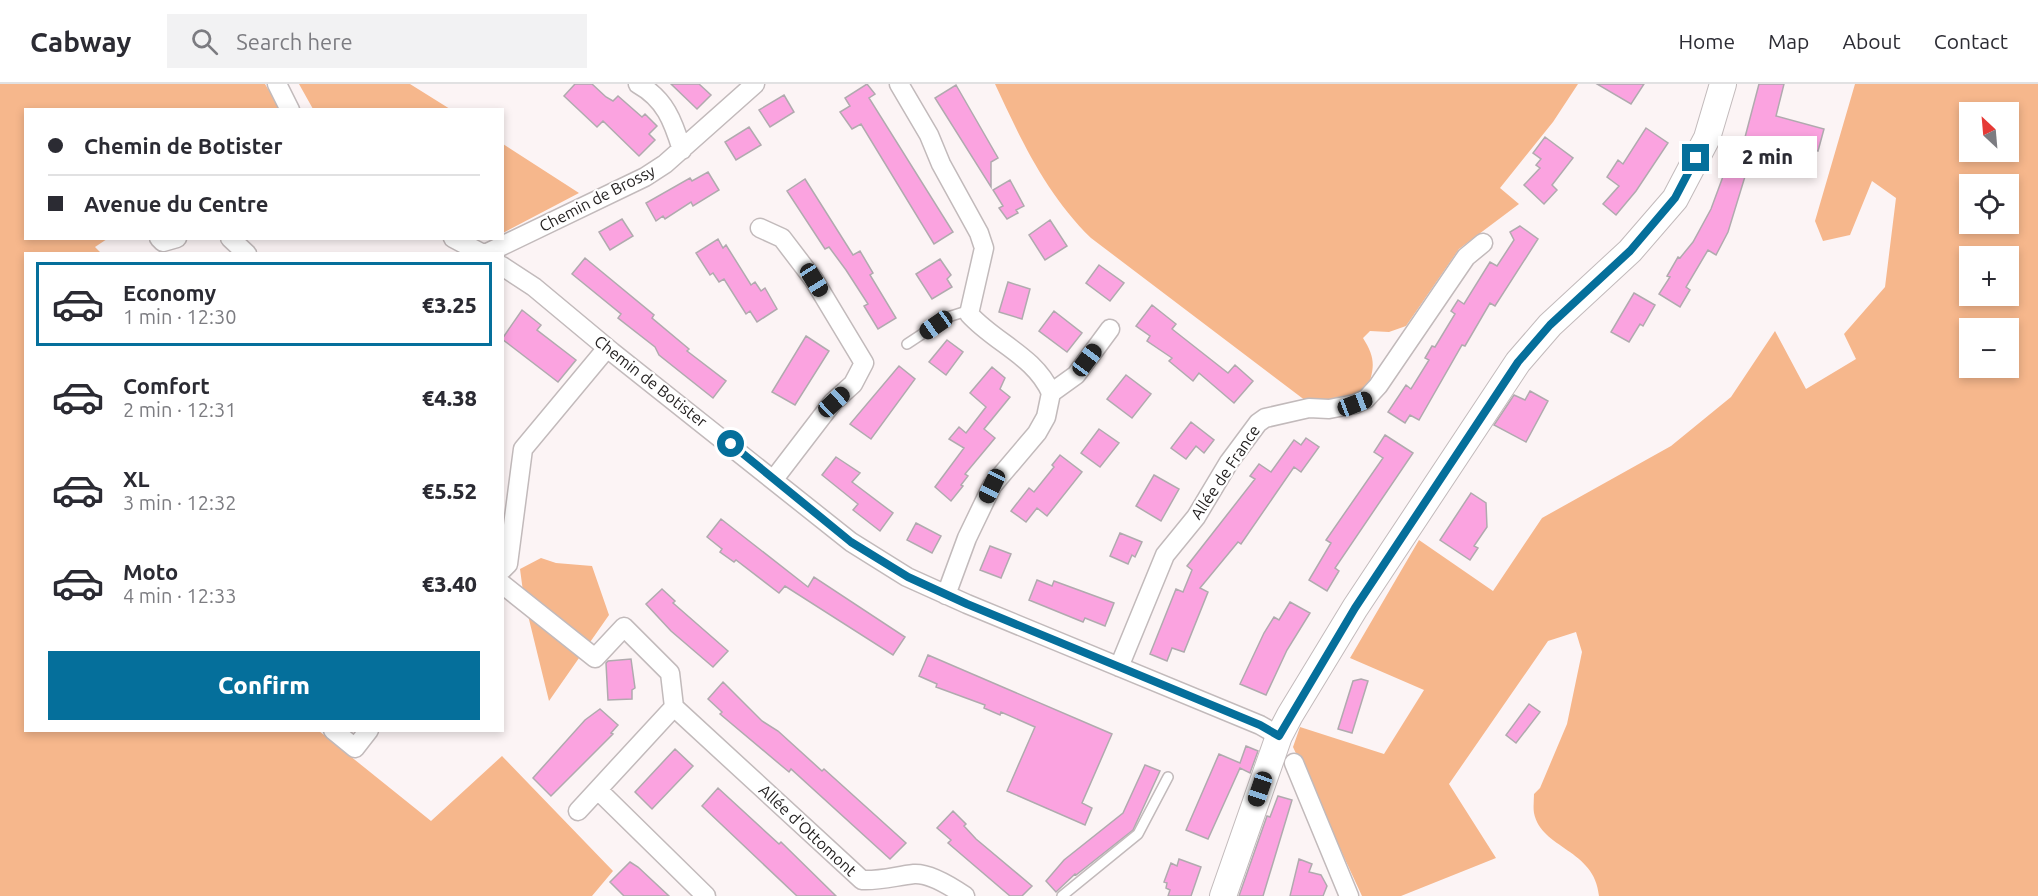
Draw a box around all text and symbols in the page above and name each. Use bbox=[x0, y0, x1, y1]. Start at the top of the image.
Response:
search box bbox=[167, 14, 587, 68]
icon: search bbox=[188, 25, 221, 58]
text: Cabway bbox=[30, 26, 131, 57]
text: Search here bbox=[236, 29, 353, 54]
text: Home bbox=[1678, 29, 1735, 53]
text: Map bbox=[1768, 29, 1809, 53]
text: About bbox=[1842, 29, 1901, 53]
text: Contact bbox=[1934, 29, 2008, 53]
north arrow bbox=[1959, 102, 2019, 162]
map controls bbox=[1959, 102, 2019, 378]
text: Chemin de Botister bbox=[84, 133, 283, 158]
callout: 2 min bbox=[1717, 137, 1816, 179]
route end bbox=[1682, 144, 1709, 171]
text: 2 min bbox=[1742, 145, 1793, 168]
street label: Chemin de Brossy bbox=[536, 161, 658, 235]
button: locate bbox=[1959, 174, 2019, 234]
text: Avenue du Centre bbox=[84, 191, 268, 216]
button: + bbox=[1959, 246, 2019, 306]
car bbox=[797, 260, 831, 300]
icon: car bbox=[51, 277, 105, 331]
text: Economy bbox=[123, 280, 216, 305]
text: €3.25 bbox=[422, 292, 477, 317]
text: 1 min · 12:30 bbox=[123, 305, 237, 328]
car bbox=[916, 307, 956, 343]
button: − bbox=[1959, 318, 2019, 378]
street label: Chemin de Botister bbox=[591, 331, 711, 431]
car bbox=[1069, 340, 1105, 380]
icon: car bbox=[51, 370, 105, 424]
text: Comfort bbox=[123, 373, 210, 398]
car bbox=[815, 383, 853, 421]
text: €4.38 bbox=[422, 385, 477, 410]
car bbox=[1335, 389, 1375, 419]
text: 2 min · 12:31 bbox=[123, 398, 237, 421]
street label: Allée de France bbox=[1187, 421, 1263, 523]
route start bbox=[717, 430, 744, 457]
icon: car bbox=[51, 463, 105, 517]
text: XL bbox=[123, 466, 150, 491]
car bbox=[976, 466, 1008, 506]
text: €5.52 bbox=[422, 478, 477, 503]
text: 3 min · 12:32 bbox=[123, 491, 237, 514]
icon: car bbox=[51, 556, 105, 610]
text: Moto bbox=[123, 559, 178, 584]
text: €3.40 bbox=[422, 571, 477, 596]
text: 4 min · 12:33 bbox=[123, 584, 237, 607]
button: Confirm bbox=[48, 651, 480, 720]
car bbox=[1246, 769, 1274, 809]
street label: Allée d'Ottomont bbox=[756, 780, 861, 880]

